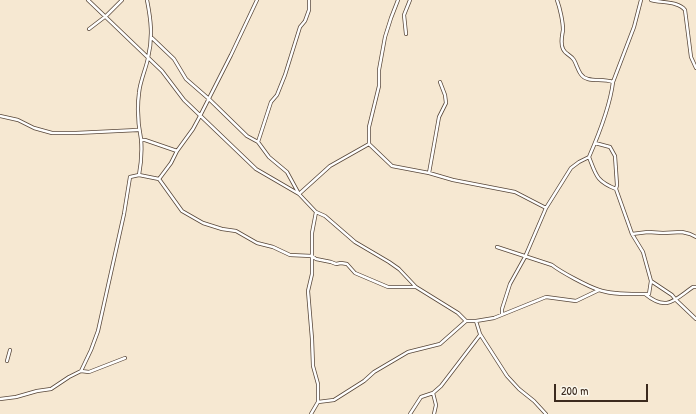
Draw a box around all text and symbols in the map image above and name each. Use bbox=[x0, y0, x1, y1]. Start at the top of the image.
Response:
scale bar bbox=[556, 376, 650, 402]
text: 200 m bbox=[561, 382, 588, 399]

